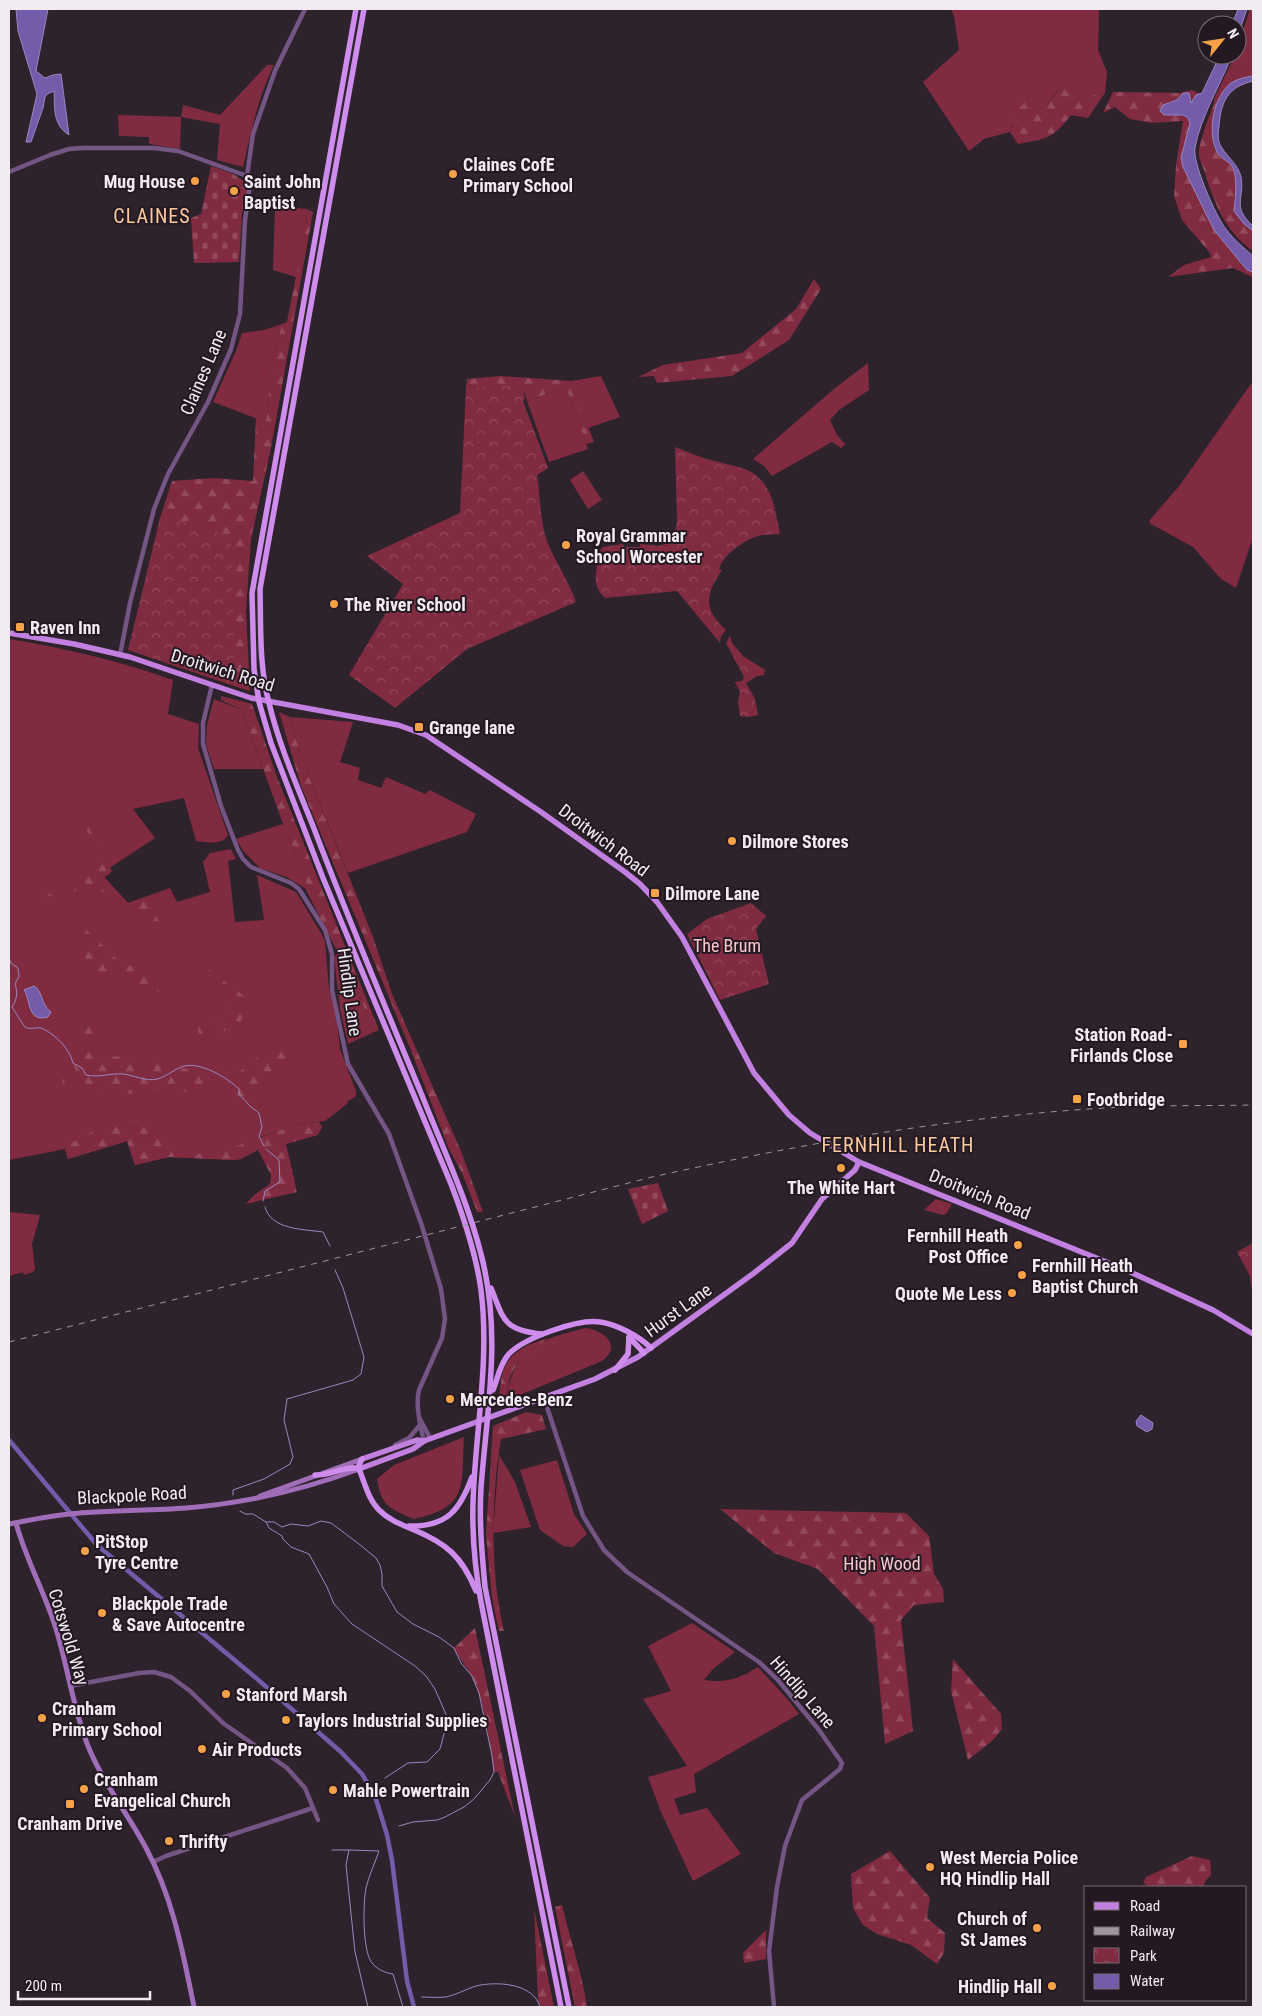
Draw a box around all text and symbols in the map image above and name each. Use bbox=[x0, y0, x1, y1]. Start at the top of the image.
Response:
north arrow bbox=[1197, 15, 1247, 65]
text: N bbox=[1224, 26, 1242, 41]
place label: Claines CofE Primary School bbox=[463, 154, 573, 196]
marker: Claines CofE Primary School bbox=[447, 168, 459, 180]
place label: Mug House bbox=[104, 171, 185, 192]
place label: Saint John Baptist bbox=[244, 171, 321, 213]
marker: Mug House bbox=[189, 175, 201, 187]
marker: Saint John Baptist bbox=[228, 185, 240, 197]
district label: CLAINES bbox=[113, 204, 191, 228]
street label: Claines Lane bbox=[176, 326, 230, 418]
place label: Royal Grammar School Worcester bbox=[576, 525, 703, 567]
marker: Royal Grammar School Worcester bbox=[560, 539, 572, 551]
place label: The River School bbox=[344, 594, 466, 615]
marker: The River School bbox=[328, 598, 340, 610]
place label: Raven Inn bbox=[30, 617, 100, 638]
marker: Raven Inn bbox=[14, 621, 26, 633]
street label: Droitwich Road bbox=[169, 644, 277, 696]
place label: Grange lane bbox=[429, 717, 515, 738]
marker: Grange lane bbox=[413, 721, 425, 733]
street label: Droitwich Road bbox=[555, 799, 653, 881]
place label: Dilmore Stores bbox=[742, 831, 849, 852]
marker: Dilmore Stores bbox=[726, 835, 738, 847]
place label: Dilmore Lane bbox=[665, 883, 760, 904]
marker: Dilmore Lane bbox=[649, 887, 661, 899]
park label: The Brum bbox=[693, 935, 761, 956]
street label: Hindlip Lane bbox=[333, 947, 367, 1037]
place label: Station Road- Firlands Close bbox=[1070, 1024, 1173, 1066]
marker: Station Road- Firlands Close bbox=[1177, 1038, 1189, 1050]
place label: Footbridge bbox=[1087, 1089, 1165, 1110]
marker: Footbridge bbox=[1071, 1093, 1083, 1105]
district label: FERNHILL HEATH bbox=[821, 1133, 975, 1157]
marker: The White Hart bbox=[835, 1162, 847, 1174]
street label: Droitwich Road bbox=[926, 1164, 1034, 1224]
place label: The White Hart bbox=[787, 1177, 895, 1198]
place label: Fernhill Heath Post Office bbox=[907, 1225, 1008, 1267]
marker: Fernhill Heath Post Office bbox=[1012, 1239, 1024, 1251]
place label: Fernhill Heath Baptist Church bbox=[1032, 1255, 1138, 1297]
marker: Fernhill Heath Baptist Church bbox=[1016, 1269, 1028, 1281]
street label: Hurst Lane bbox=[641, 1279, 715, 1341]
place label: Quote Me Less bbox=[895, 1283, 1002, 1304]
marker: Quote Me Less bbox=[1006, 1287, 1018, 1299]
place label: Mercedes-Benz bbox=[460, 1389, 573, 1410]
marker: Mercedes-Benz bbox=[444, 1393, 456, 1405]
street label: Blackpole Road bbox=[77, 1482, 187, 1508]
place label: PitStop Tyre Centre bbox=[95, 1531, 179, 1573]
marker: PitStop Tyre Centre bbox=[79, 1545, 91, 1557]
park label: High Wood bbox=[843, 1553, 921, 1574]
street label: Cotswold Way bbox=[44, 1586, 94, 1688]
place label: Blackpole Trade & Save Autocentre bbox=[112, 1593, 245, 1635]
marker: Blackpole Trade & Save Autocentre bbox=[96, 1607, 108, 1619]
street label: Hindlip Lane bbox=[766, 1652, 840, 1732]
place label: Stanford Marsh bbox=[236, 1684, 347, 1705]
marker: Stanford Marsh bbox=[220, 1688, 232, 1700]
place label: Cranham Primary School bbox=[52, 1698, 162, 1740]
place label: Taylors Industrial Supplies bbox=[296, 1710, 488, 1731]
marker: Cranham Primary School bbox=[36, 1712, 48, 1724]
marker: Taylors Industrial Supplies bbox=[280, 1714, 292, 1726]
place label: Air Products bbox=[212, 1739, 302, 1760]
marker: Air Products bbox=[196, 1743, 208, 1755]
place label: Cranham Evangelical Church bbox=[94, 1769, 231, 1811]
place label: Mahle Powertrain bbox=[343, 1780, 470, 1801]
marker: Cranham Evangelical Church bbox=[78, 1783, 90, 1795]
marker: Mahle Powertrain bbox=[327, 1784, 339, 1796]
marker: Cranham Drive bbox=[64, 1798, 76, 1810]
place label: Cranham Drive bbox=[17, 1813, 123, 1834]
place label: Thrifty bbox=[179, 1831, 228, 1852]
marker: Thrifty bbox=[163, 1835, 175, 1847]
place label: West Mercia Police HQ Hindlip Hall bbox=[940, 1847, 1079, 1889]
marker: West Mercia Police HQ Hindlip Hall bbox=[924, 1861, 936, 1873]
legend bbox=[1084, 1886, 1247, 2001]
text: Road bbox=[1130, 1897, 1160, 1915]
place label: Church of St James bbox=[957, 1908, 1027, 1950]
marker: Church of St James bbox=[1031, 1922, 1043, 1934]
text: Railway bbox=[1130, 1922, 1175, 1940]
text: Park bbox=[1130, 1947, 1157, 1965]
scale bar bbox=[18, 1968, 150, 2000]
text: Water bbox=[1130, 1972, 1165, 1990]
place label: Hindlip Hall bbox=[958, 1976, 1042, 1997]
text: 200 m bbox=[25, 1977, 62, 1995]
marker: Hindlip Hall bbox=[1046, 1980, 1058, 1992]

